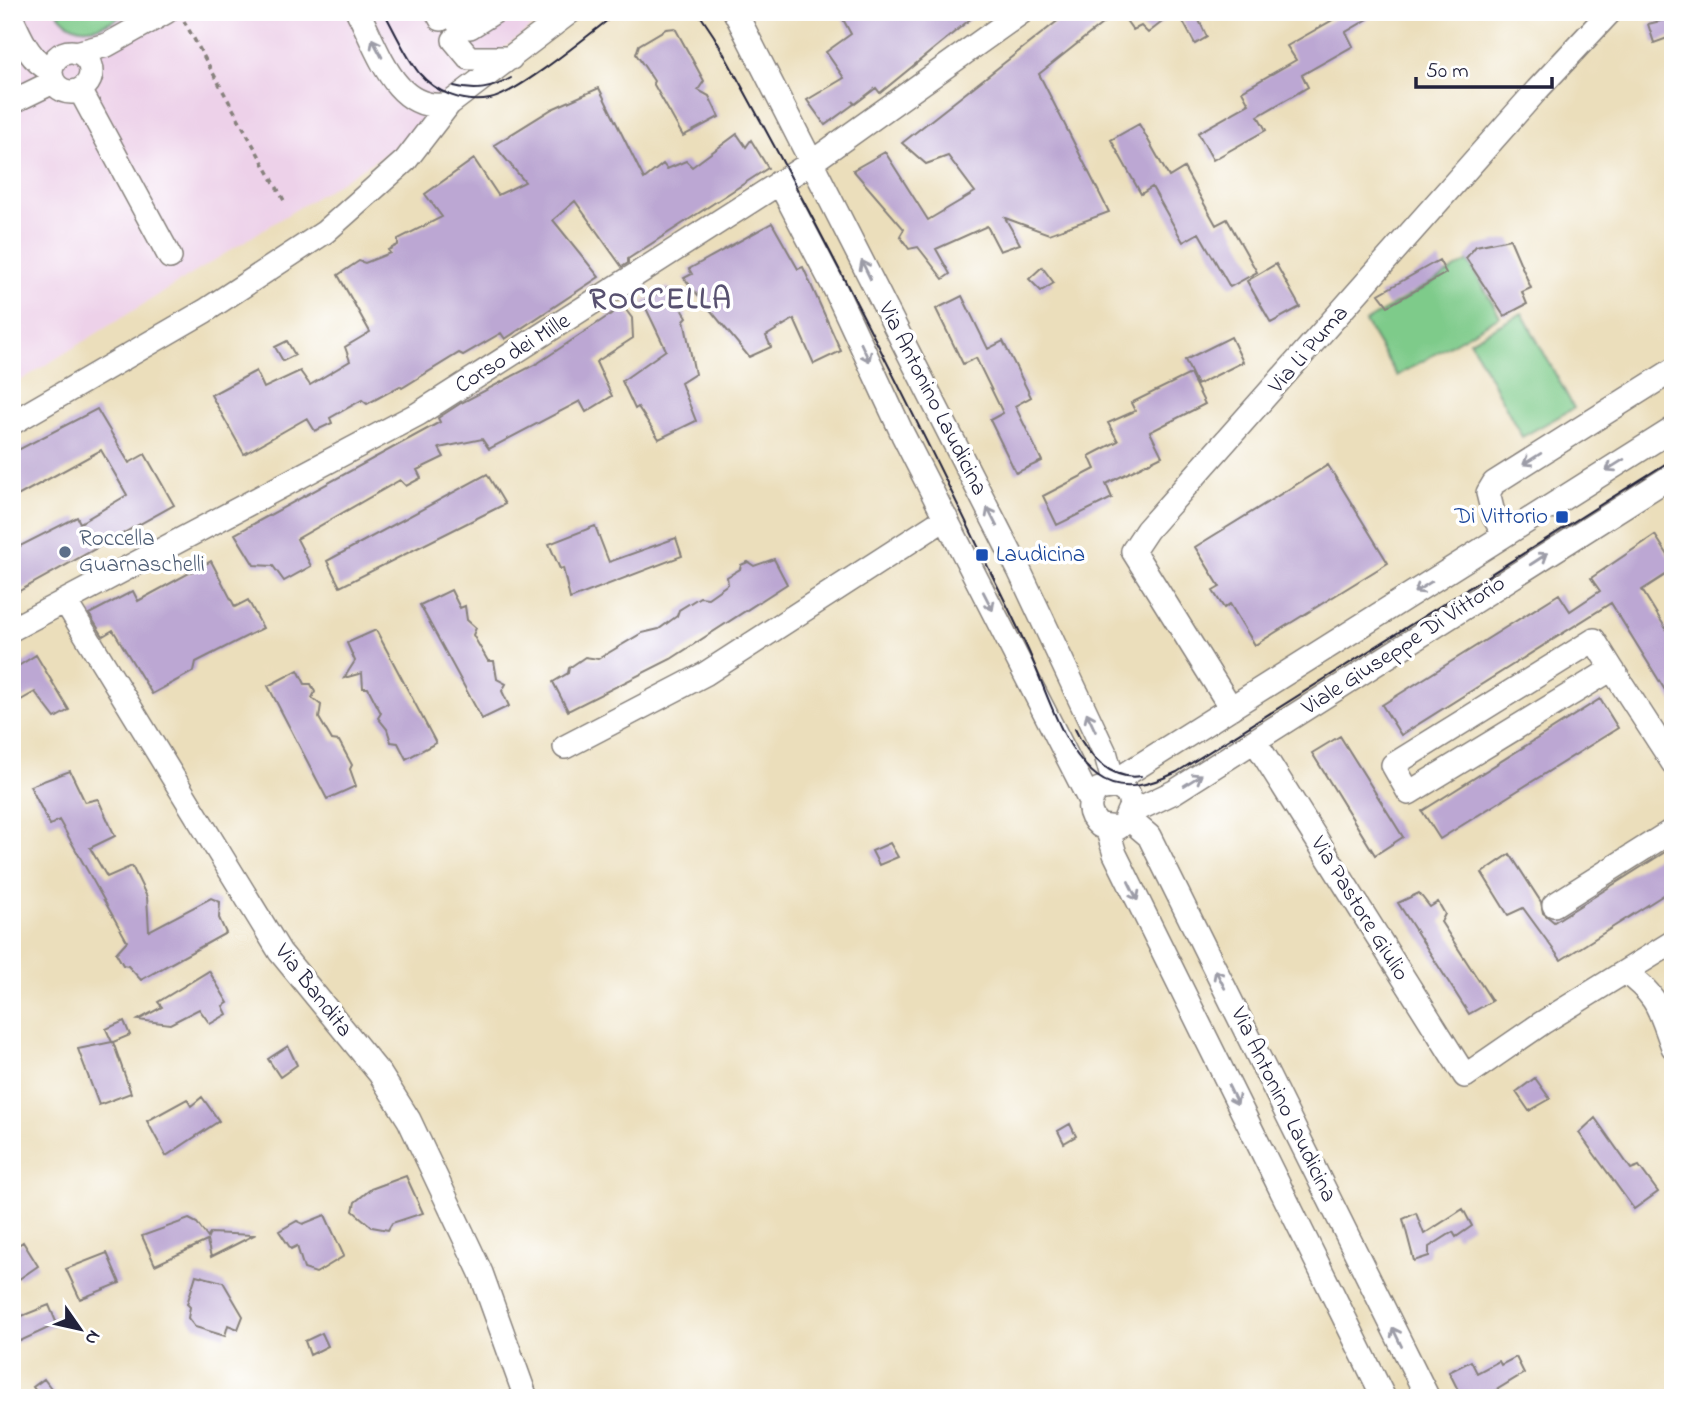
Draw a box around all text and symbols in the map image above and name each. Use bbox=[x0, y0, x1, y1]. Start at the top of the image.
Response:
one-way arrow bbox=[370, 38, 383, 59]
scale bar bbox=[1416, 46, 1552, 90]
text: 50 m bbox=[1426, 57, 1469, 87]
one-way arrow bbox=[859, 260, 873, 281]
district label: ROCCELLA bbox=[589, 279, 733, 323]
street label: Via Antonino Laudicina bbox=[868, 296, 995, 501]
street label: Via Li Puma bbox=[1260, 298, 1357, 402]
street label: Corso dei Mille bbox=[449, 305, 578, 403]
one-way arrow bbox=[859, 341, 872, 362]
one-way arrow bbox=[1523, 451, 1542, 466]
one-way arrow bbox=[1606, 458, 1625, 473]
place label: Di Vittorio bbox=[1453, 501, 1548, 534]
one-way arrow bbox=[984, 507, 998, 528]
marker: Di Vittorio bbox=[1554, 509, 1570, 525]
place label: Roccella Guarnaschelli bbox=[79, 523, 205, 582]
place label: Laudicina bbox=[996, 539, 1085, 572]
marker: Roccella Guarnaschelli bbox=[57, 544, 73, 560]
marker: Laudicina bbox=[974, 547, 990, 563]
one-way arrow bbox=[1529, 552, 1548, 567]
street label: Viale Giuseppe Di Vittorio bbox=[1295, 568, 1512, 725]
one-way arrow bbox=[1413, 580, 1433, 594]
one-way arrow bbox=[981, 590, 995, 611]
one-way arrow bbox=[1084, 712, 1097, 733]
one-way arrow bbox=[1182, 772, 1202, 786]
street label: Via Pastore Giulio bbox=[1301, 830, 1417, 988]
one-way arrow bbox=[1127, 880, 1140, 901]
street label: Via Bandita bbox=[265, 936, 360, 1045]
one-way arrow bbox=[1213, 969, 1227, 990]
street label: Via Antonino Laudicina bbox=[1221, 1001, 1345, 1208]
one-way arrow bbox=[1227, 1084, 1241, 1105]
north arrow bbox=[46, 1294, 116, 1364]
text: N bbox=[77, 1324, 107, 1350]
one-way arrow bbox=[1390, 1327, 1404, 1348]

